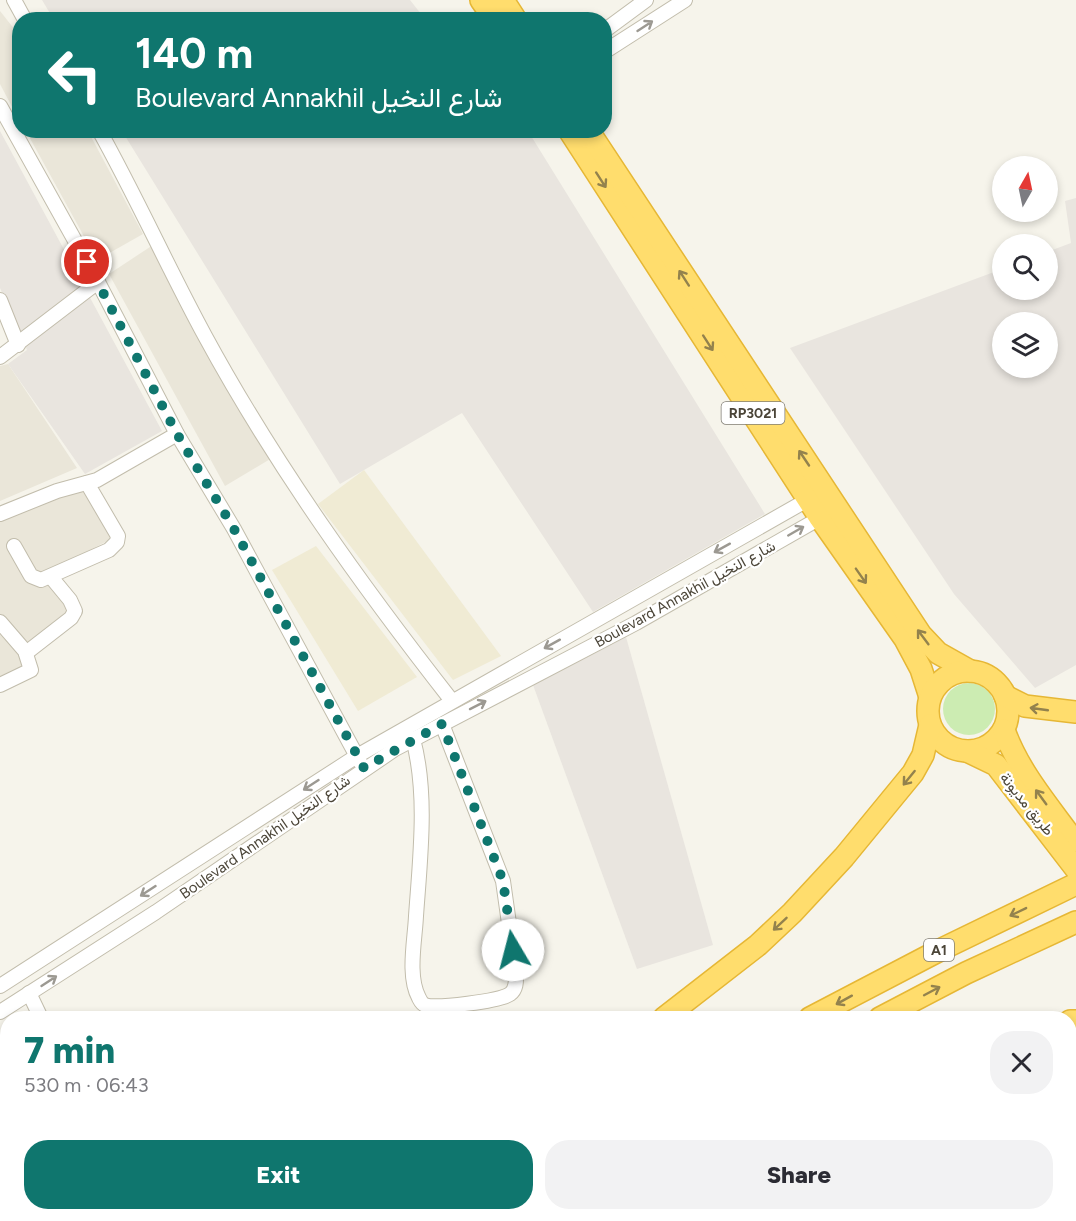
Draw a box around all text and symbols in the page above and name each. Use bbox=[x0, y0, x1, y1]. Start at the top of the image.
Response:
one-way arrow bbox=[636, 20, 653, 32]
text: 140 m bbox=[135, 28, 253, 79]
icon: left bbox=[36, 36, 114, 114]
text: Boulevard Annakhil شارع النخيل bbox=[135, 81, 502, 114]
north arrow bbox=[992, 156, 1058, 222]
map controls bbox=[992, 156, 1058, 378]
one-way arrow bbox=[595, 171, 608, 188]
button: search bbox=[992, 234, 1058, 300]
pin bbox=[61, 236, 112, 287]
icon: arrive bbox=[70, 245, 103, 278]
one-way arrow bbox=[678, 270, 690, 287]
button: layers bbox=[992, 312, 1058, 378]
one-way arrow bbox=[702, 334, 714, 351]
road number: RP3021 bbox=[722, 402, 784, 424]
one-way arrow bbox=[797, 450, 809, 467]
one-way arrow bbox=[787, 525, 804, 537]
street label: Boulevard Annakhil شارع النخيل bbox=[591, 537, 780, 653]
one-way arrow bbox=[714, 542, 731, 554]
one-way arrow bbox=[855, 568, 867, 584]
one-way arrow bbox=[917, 630, 930, 646]
one-way arrow bbox=[544, 638, 561, 650]
one-way arrow bbox=[469, 699, 486, 711]
one-way arrow bbox=[1030, 703, 1049, 714]
street label: طريق مديونة bbox=[995, 769, 1058, 840]
one-way arrow bbox=[902, 770, 915, 786]
street label: Boulevard Annakhil شارع النخيل bbox=[176, 771, 355, 905]
one-way arrow bbox=[304, 779, 320, 791]
one-way arrow bbox=[1035, 789, 1048, 805]
one-way arrow bbox=[139, 884, 156, 897]
one-way arrow bbox=[1009, 907, 1027, 919]
one-way arrow bbox=[773, 917, 788, 931]
position arrow bbox=[481, 918, 545, 982]
road number: A1 bbox=[924, 939, 954, 961]
one-way arrow bbox=[40, 974, 57, 986]
one-way arrow bbox=[923, 985, 940, 997]
one-way arrow bbox=[835, 995, 853, 1006]
text: 7 min bbox=[24, 1029, 115, 1072]
button: close bbox=[990, 1031, 1053, 1094]
text: 530 m · 06:43 bbox=[24, 1073, 149, 1097]
button: Exit bbox=[24, 1140, 533, 1209]
button: Share bbox=[545, 1140, 1053, 1209]

